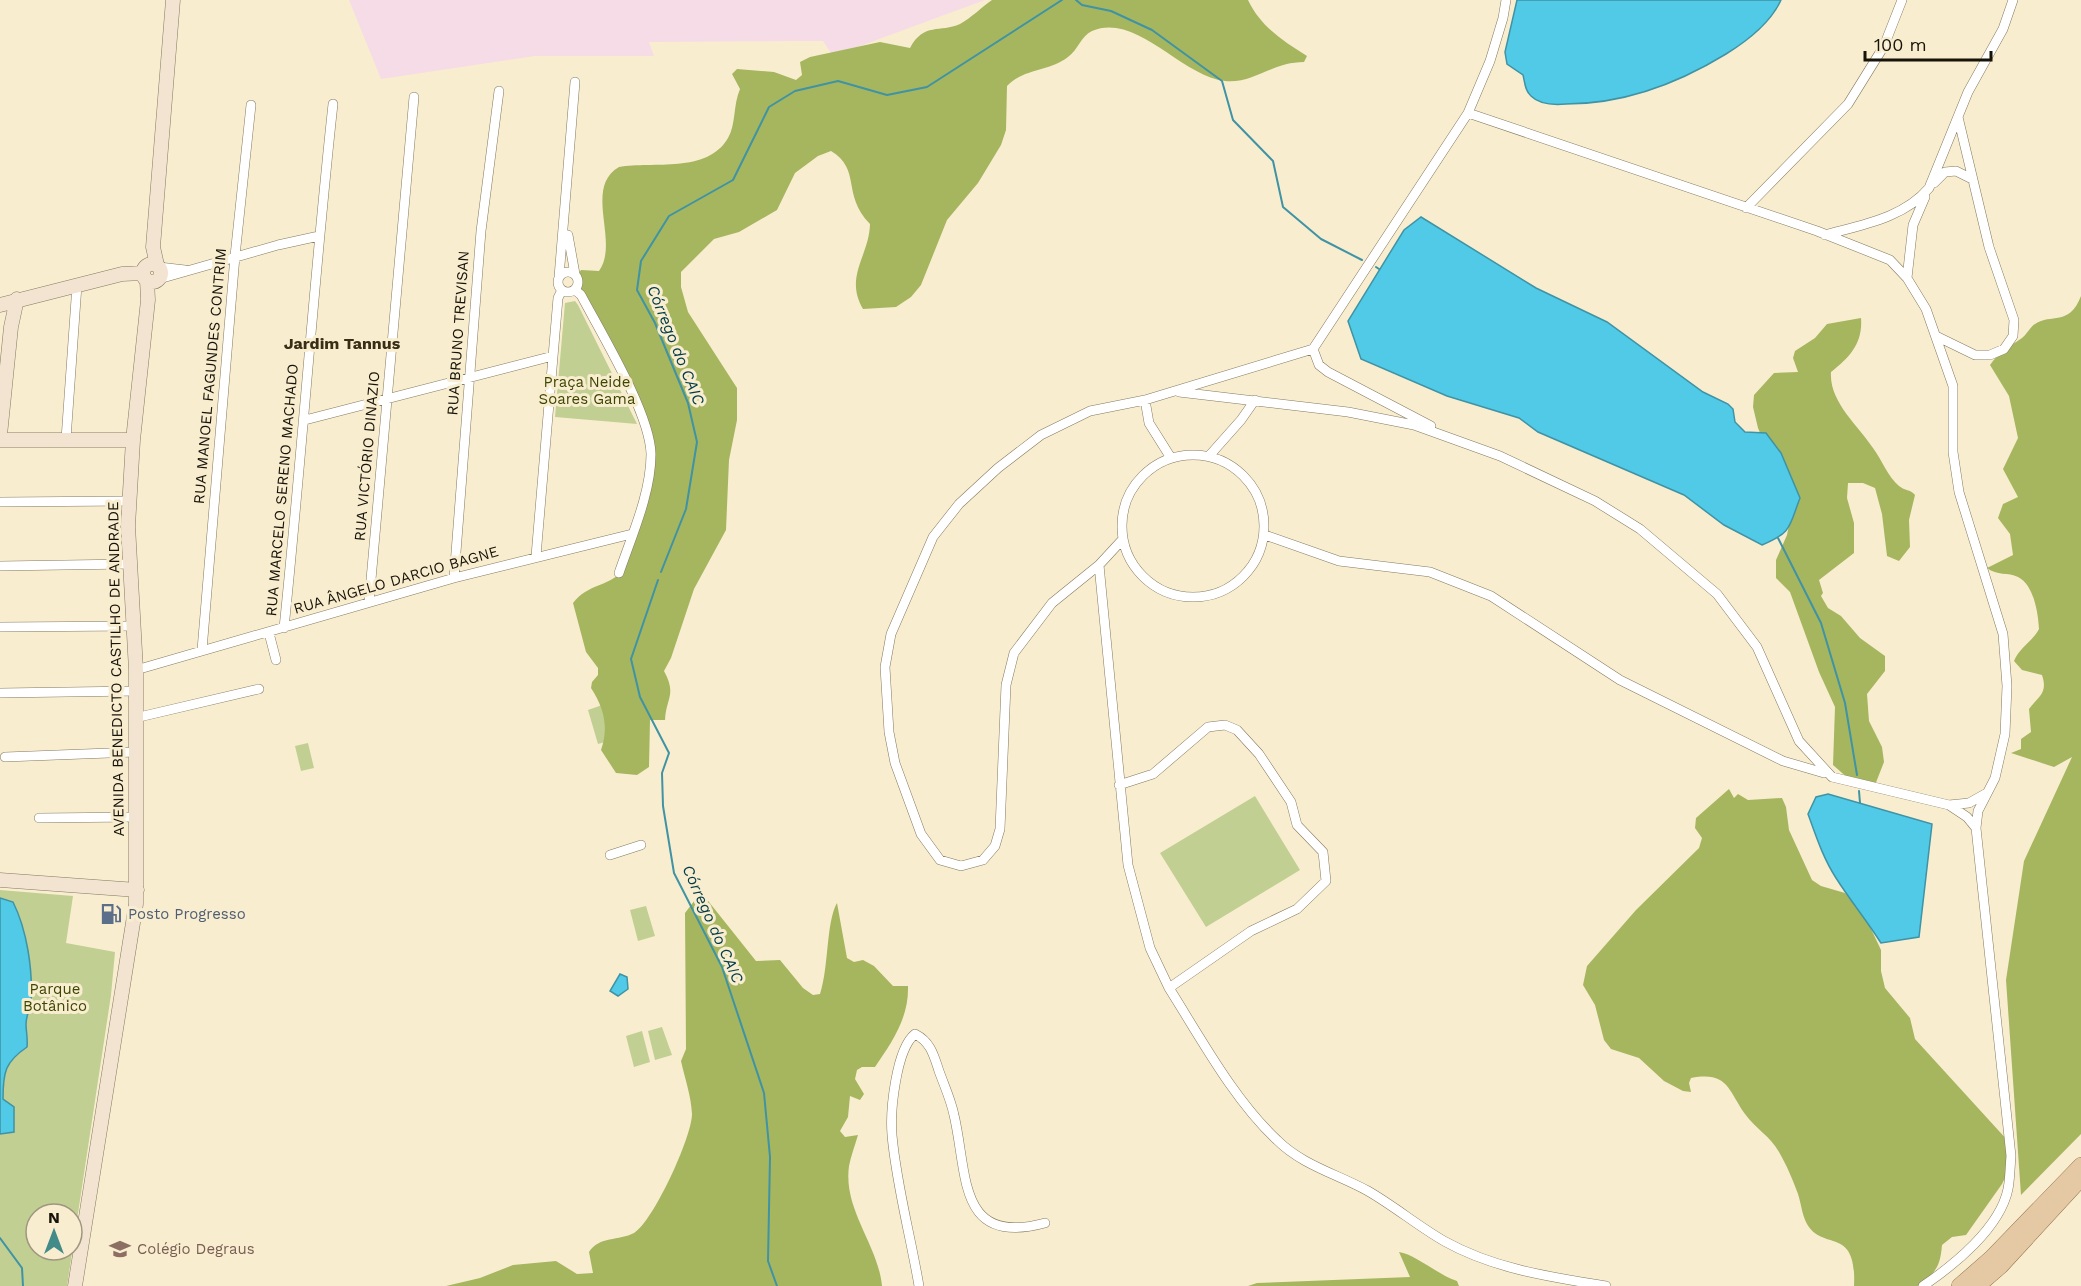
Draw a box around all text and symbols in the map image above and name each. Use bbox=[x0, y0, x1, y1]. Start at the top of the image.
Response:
scale bar bbox=[1865, 24, 1991, 62]
text: 100 m bbox=[1874, 34, 1927, 55]
street label: RUA MANOEL FAGUNDES CONTRIM bbox=[190, 247, 230, 505]
street label: RUA BRUNO TREVISAN bbox=[443, 250, 473, 416]
water label: Córrego do CAIC bbox=[643, 282, 709, 408]
district label: Jardim Tannus bbox=[284, 334, 401, 353]
street label: RUA MARCELO SERENO MACHADO bbox=[262, 363, 302, 617]
street label: RUA VICTÓRIO DINAZIO bbox=[350, 370, 383, 542]
park label: Praça Neide Soares Gama bbox=[539, 373, 636, 408]
street label: AVENIDA BENEDICTO CASTILHO DE ANDRADE bbox=[104, 501, 128, 837]
street label: RUA ÂNGELO DARCIO BAGNE bbox=[291, 542, 501, 618]
water label: Córrego do CAIC bbox=[678, 862, 748, 986]
fuel station icon: Posto Progresso bbox=[99, 902, 123, 926]
place label: Posto Progresso bbox=[128, 905, 246, 923]
park label: Parque Botânico bbox=[23, 980, 87, 1015]
north arrow bbox=[24, 1202, 84, 1262]
text: N bbox=[48, 1208, 60, 1227]
school or university icon: Colégio Degraus bbox=[108, 1237, 132, 1261]
place label: Colégio Degraus bbox=[137, 1240, 255, 1258]

